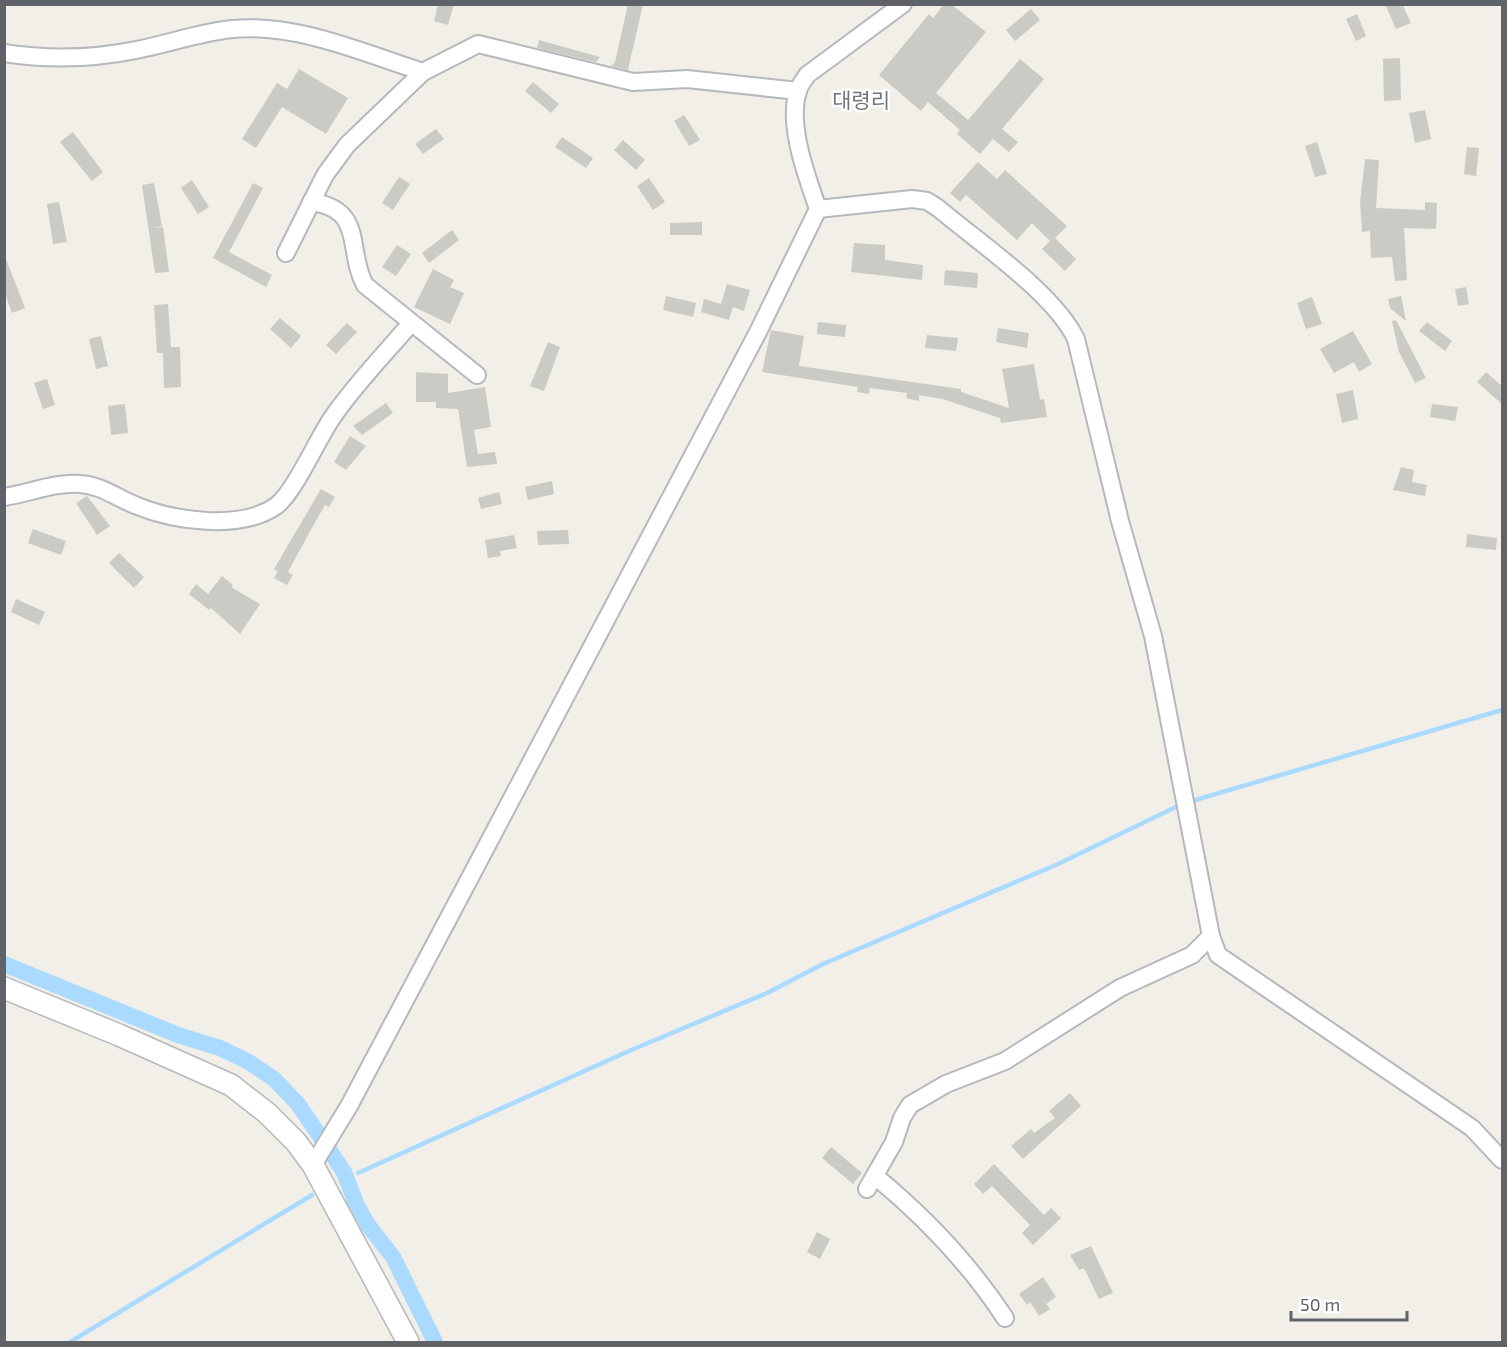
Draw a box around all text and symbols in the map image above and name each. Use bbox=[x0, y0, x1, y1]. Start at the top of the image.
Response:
district label: 대령리 bbox=[832, 87, 890, 112]
scale bar bbox=[1291, 1284, 1406, 1322]
text: 50 m bbox=[1300, 1293, 1340, 1315]

